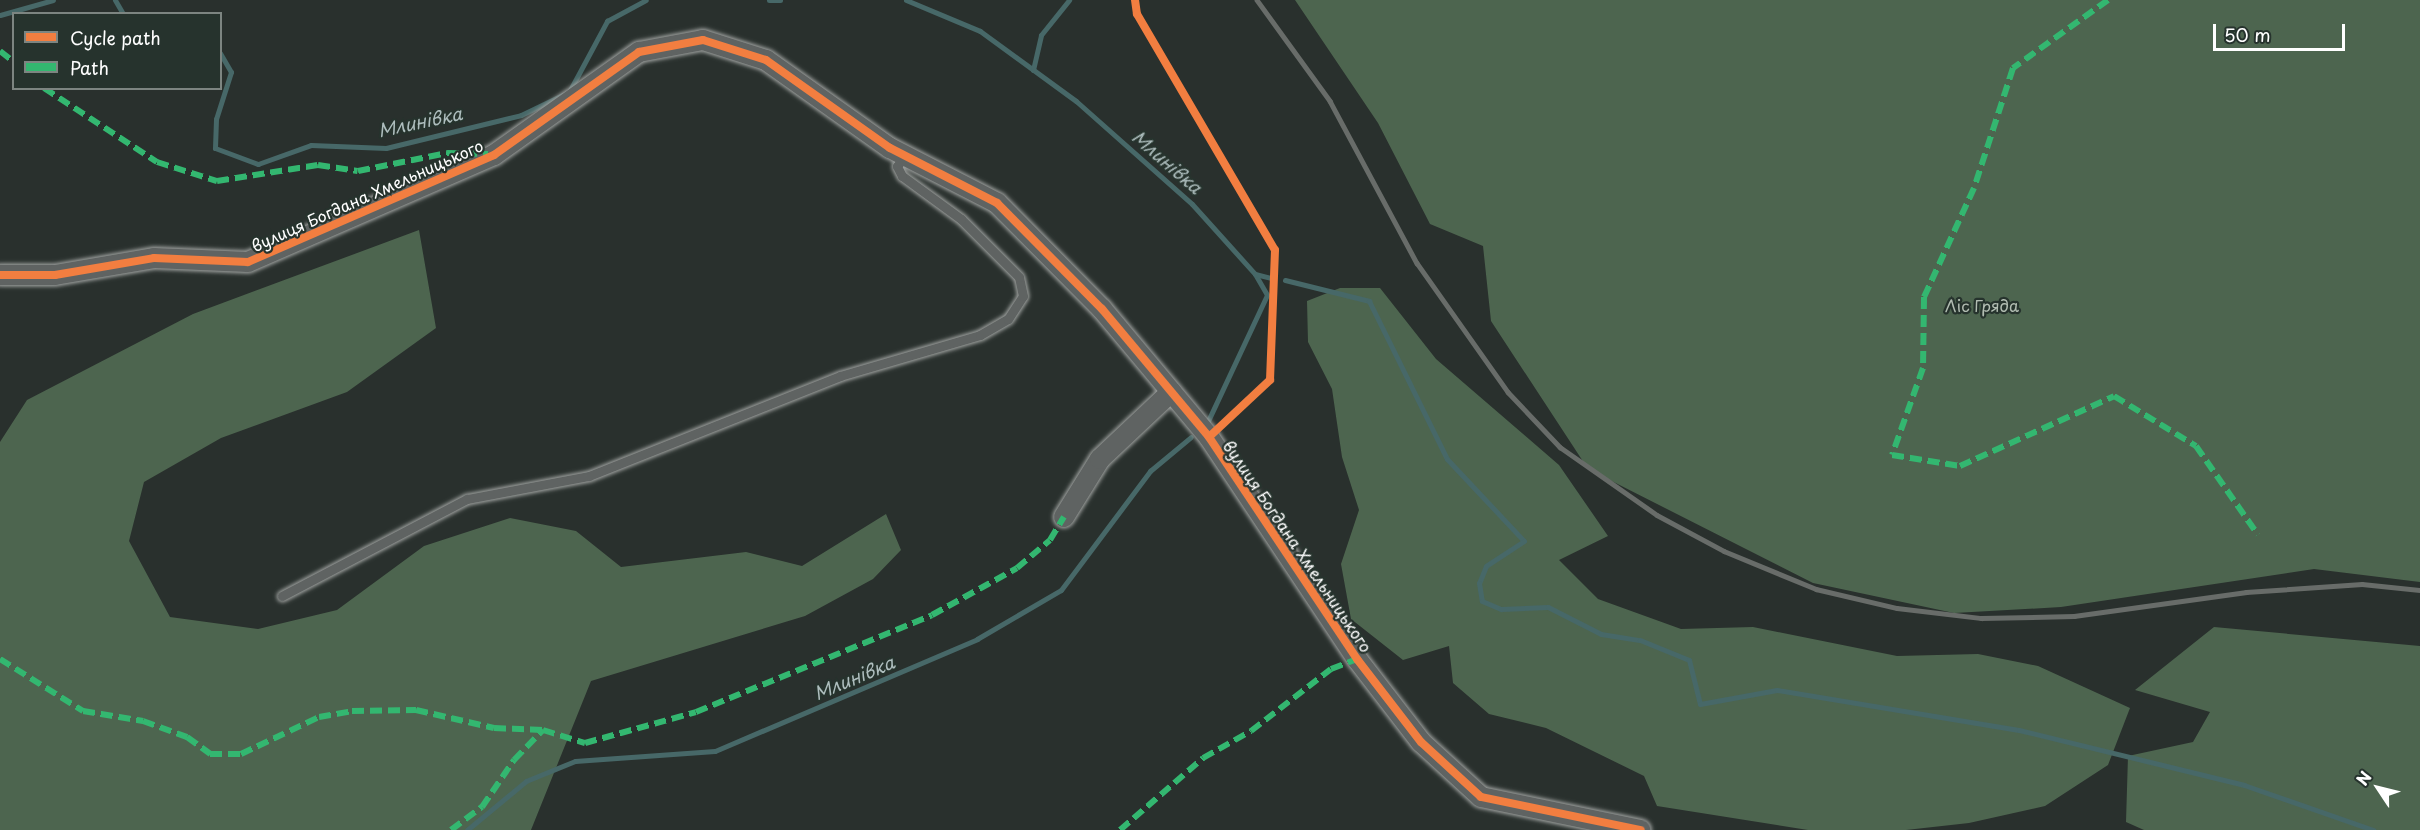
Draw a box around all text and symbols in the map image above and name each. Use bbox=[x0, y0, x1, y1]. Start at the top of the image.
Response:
legend bbox=[12, 12, 222, 90]
scale bar bbox=[2216, 12, 2348, 50]
text: 50 m bbox=[2224, 21, 2271, 48]
text: Cycle path bbox=[70, 24, 161, 51]
text: Path bbox=[70, 54, 109, 81]
water label: Млинівка bbox=[376, 103, 464, 141]
water label: Млинівка bbox=[1128, 126, 1206, 198]
street label: вулиця Богдана Хмельницького bbox=[248, 135, 486, 255]
park label: Ліс Гряда bbox=[1945, 295, 2019, 315]
street label: вулиця Богдана Хмельницького bbox=[1220, 436, 1376, 656]
water label: Млинівка bbox=[810, 651, 898, 705]
north arrow bbox=[2348, 758, 2408, 818]
text: N bbox=[2350, 766, 2377, 790]

